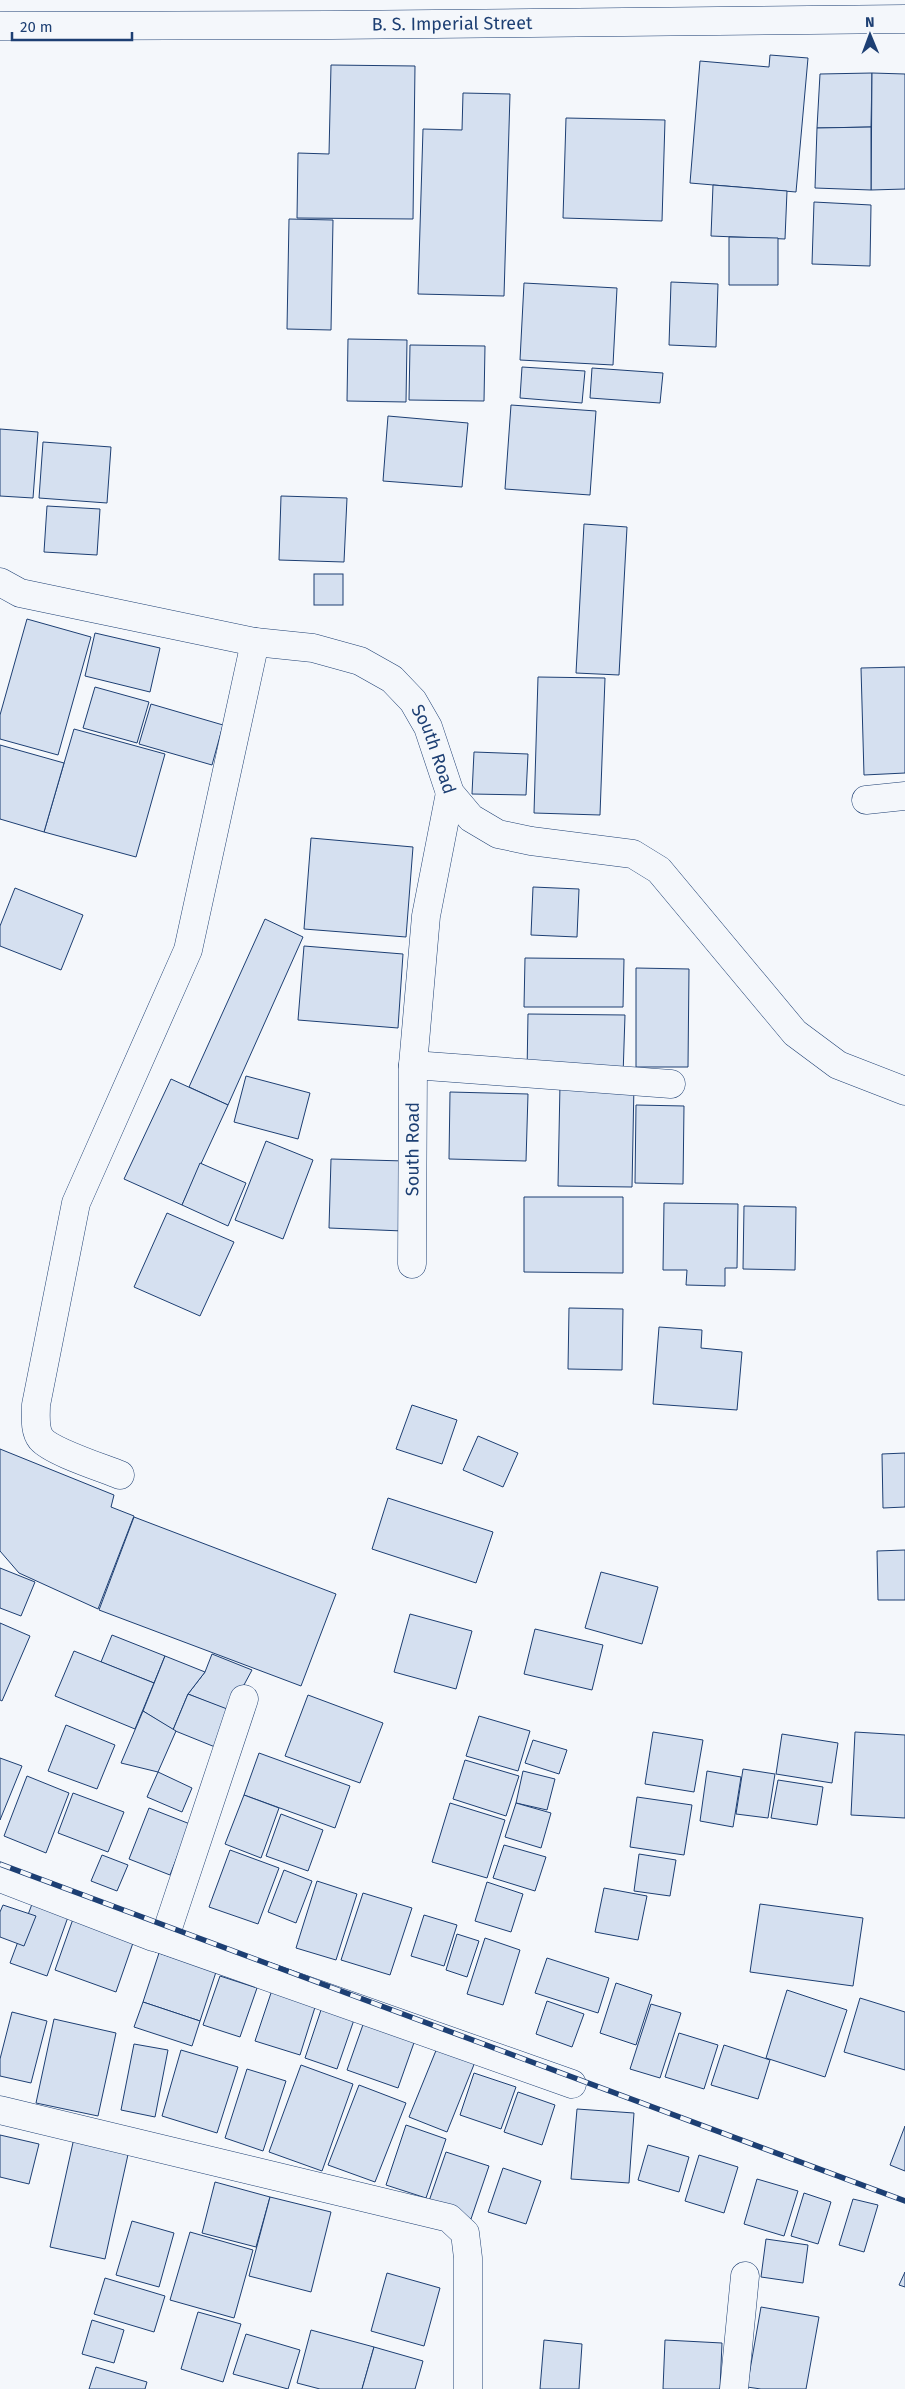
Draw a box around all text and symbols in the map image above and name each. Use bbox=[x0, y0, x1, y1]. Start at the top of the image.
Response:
scale bar bbox=[12, 10, 132, 42]
north arrow bbox=[845, 10, 895, 60]
street label: B. S. Imperial Street bbox=[371, 12, 533, 36]
text: N bbox=[865, 14, 875, 31]
text: 20 m bbox=[20, 18, 53, 36]
street label: South Road bbox=[406, 701, 461, 797]
street label: South Road bbox=[401, 1102, 424, 1196]

